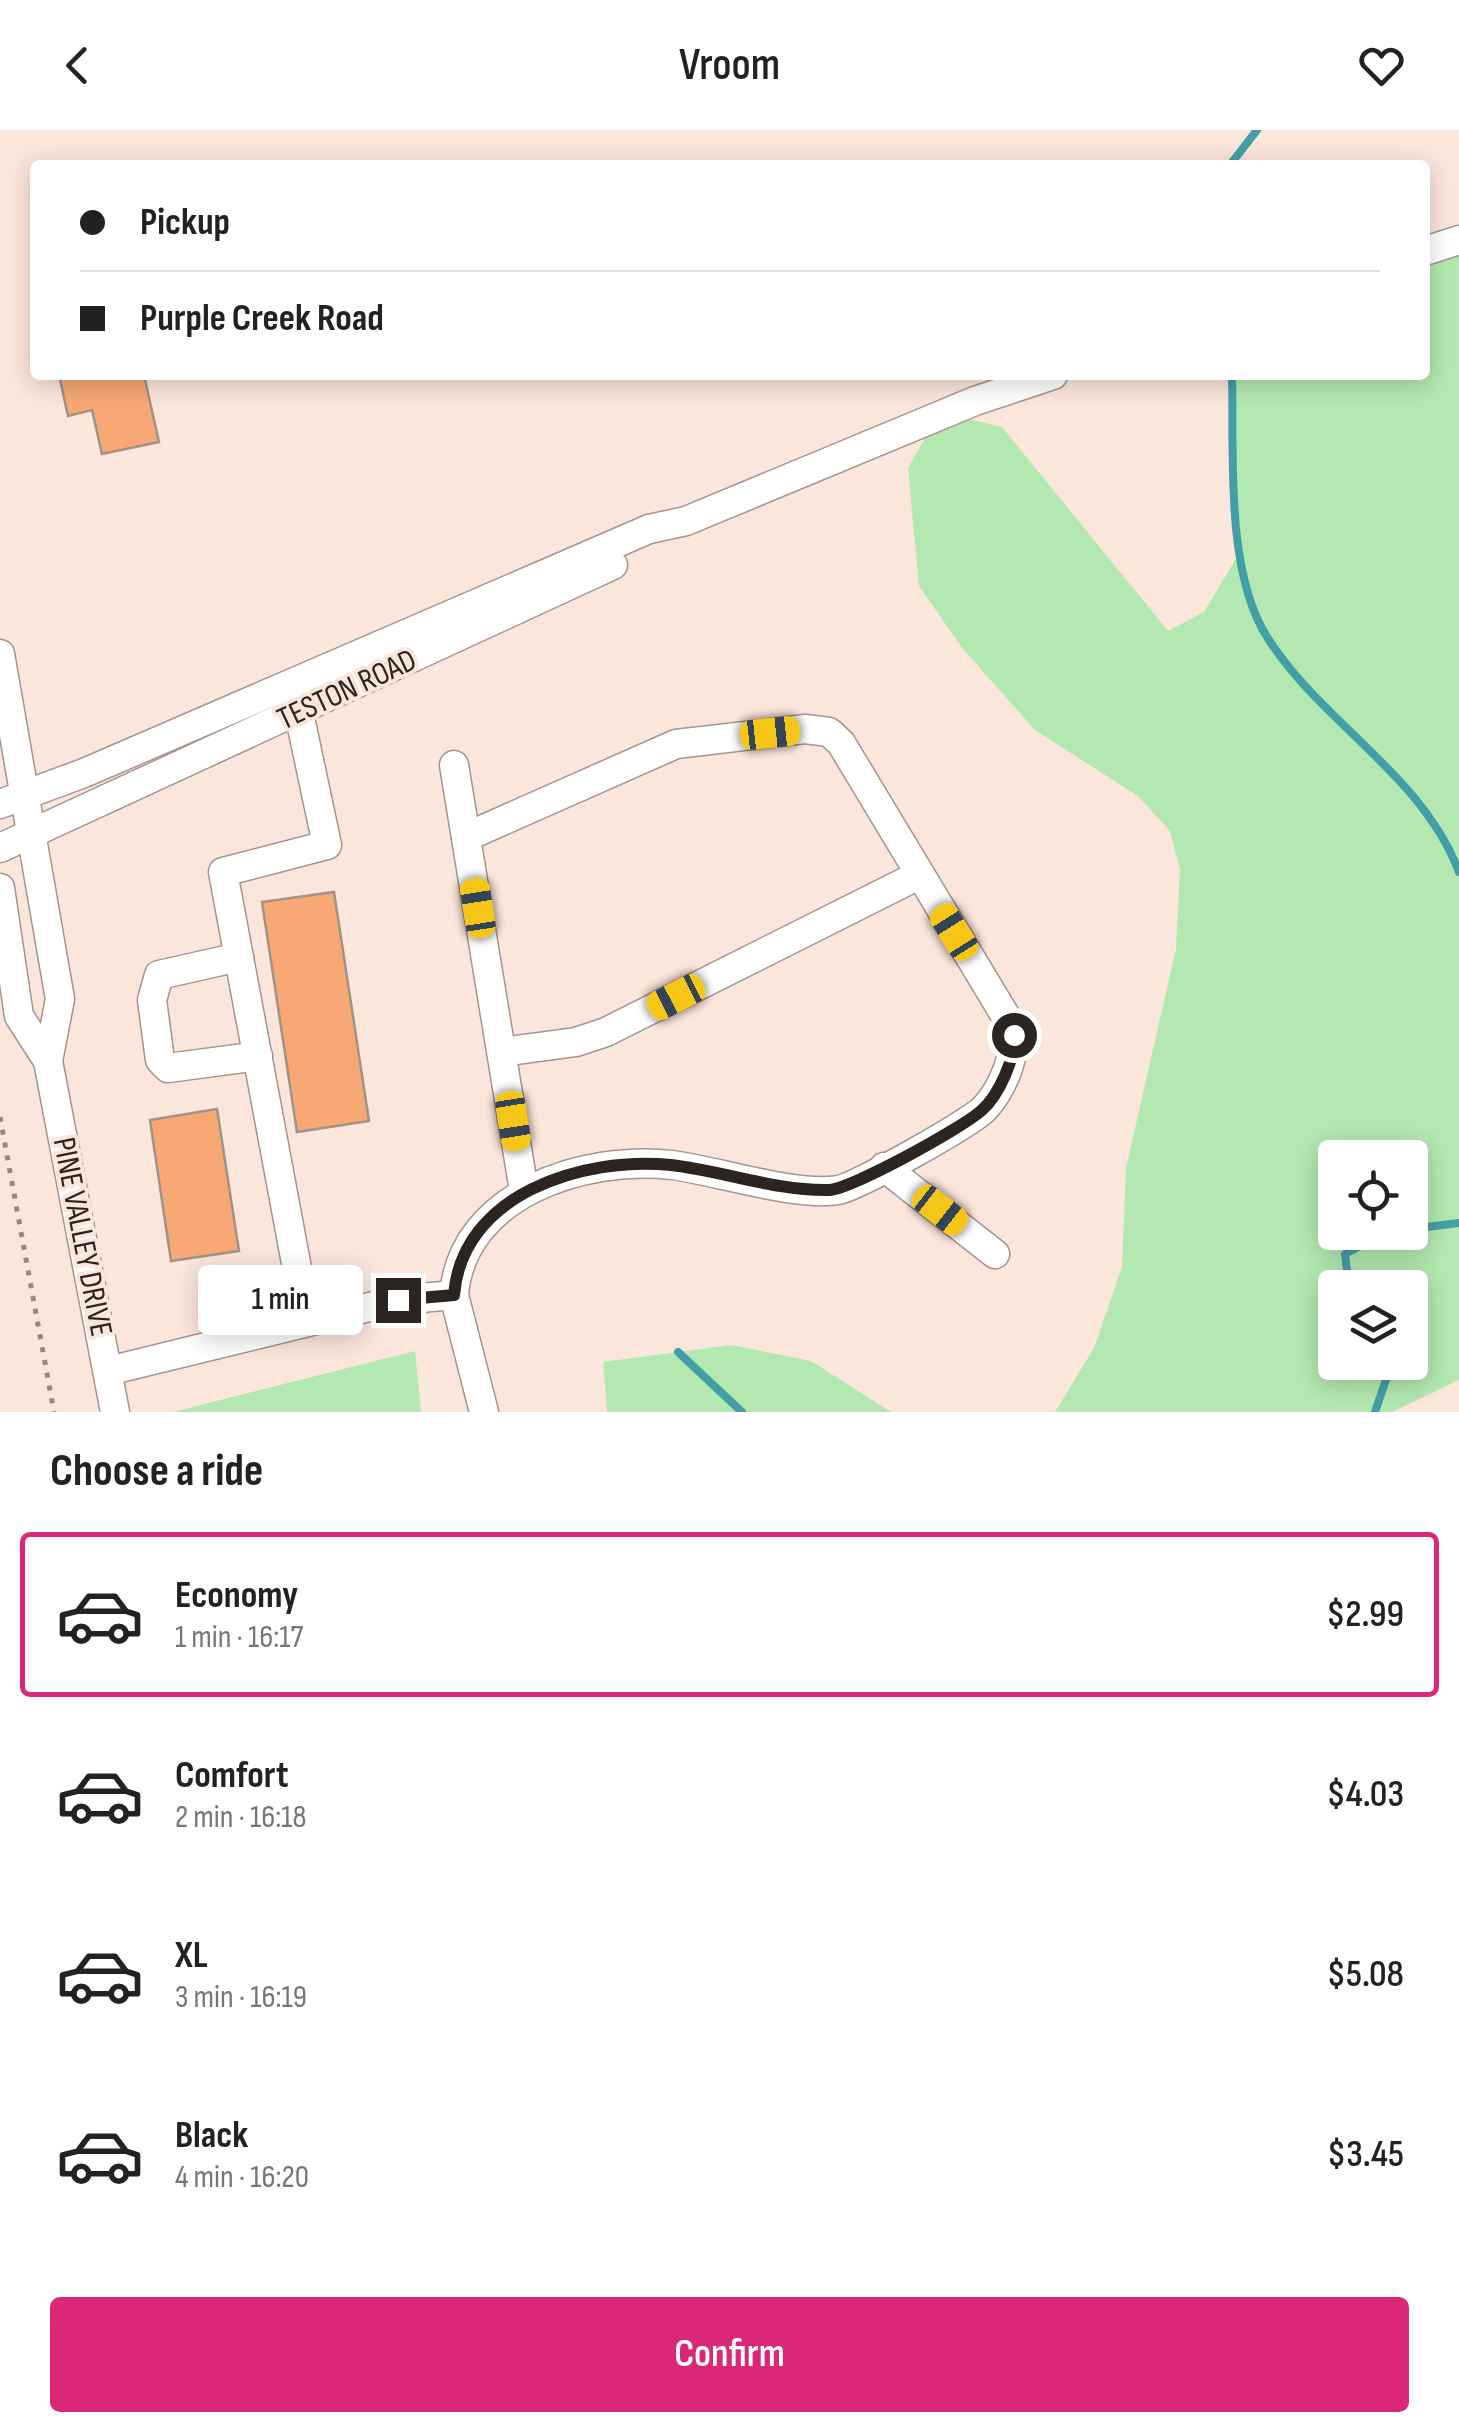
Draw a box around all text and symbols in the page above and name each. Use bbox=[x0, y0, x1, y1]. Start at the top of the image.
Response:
icon: back bbox=[50, 38, 105, 93]
text: Vroom bbox=[679, 38, 780, 93]
icon: heart bbox=[1354, 38, 1409, 93]
text: Pickup bbox=[140, 200, 230, 245]
text: Purple Creek Road bbox=[140, 296, 384, 341]
street label: TESTON ROAD bbox=[271, 641, 423, 739]
car bbox=[739, 715, 801, 751]
car bbox=[458, 876, 498, 940]
car bbox=[925, 899, 983, 965]
car bbox=[642, 970, 710, 1024]
route start bbox=[992, 1013, 1037, 1058]
car bbox=[493, 1089, 533, 1153]
street label: PINE VALLEY DRIVE bbox=[44, 1134, 120, 1340]
map controls bbox=[1318, 1140, 1428, 1380]
button: locate bbox=[1318, 1140, 1428, 1250]
car bbox=[907, 1180, 973, 1240]
callout: 1 min bbox=[198, 1265, 363, 1335]
button: layers bbox=[1318, 1270, 1428, 1380]
route end bbox=[376, 1278, 421, 1323]
text: 1 min bbox=[251, 1280, 310, 1319]
text: Choose a ride bbox=[50, 1444, 263, 1499]
icon: car bbox=[55, 1570, 145, 1660]
text: Economy bbox=[175, 1573, 298, 1618]
text: $2.99 bbox=[1326, 1592, 1404, 1637]
text: 1 min · 16:17 bbox=[175, 1618, 303, 1657]
icon: car bbox=[55, 1750, 145, 1840]
text: Comfort bbox=[175, 1753, 289, 1798]
text: $4.03 bbox=[1327, 1772, 1404, 1817]
text: 2 min · 16:18 bbox=[175, 1798, 307, 1837]
icon: car bbox=[55, 1930, 145, 2020]
text: XL bbox=[175, 1933, 208, 1978]
text: $5.08 bbox=[1327, 1952, 1404, 1997]
text: 3 min · 16:19 bbox=[175, 1978, 307, 2017]
icon: car bbox=[55, 2110, 145, 2200]
text: Black bbox=[175, 2113, 248, 2158]
text: $3.45 bbox=[1327, 2132, 1404, 2177]
text: 4 min · 16:20 bbox=[175, 2158, 309, 2197]
button: Confirm bbox=[50, 2297, 1409, 2412]

